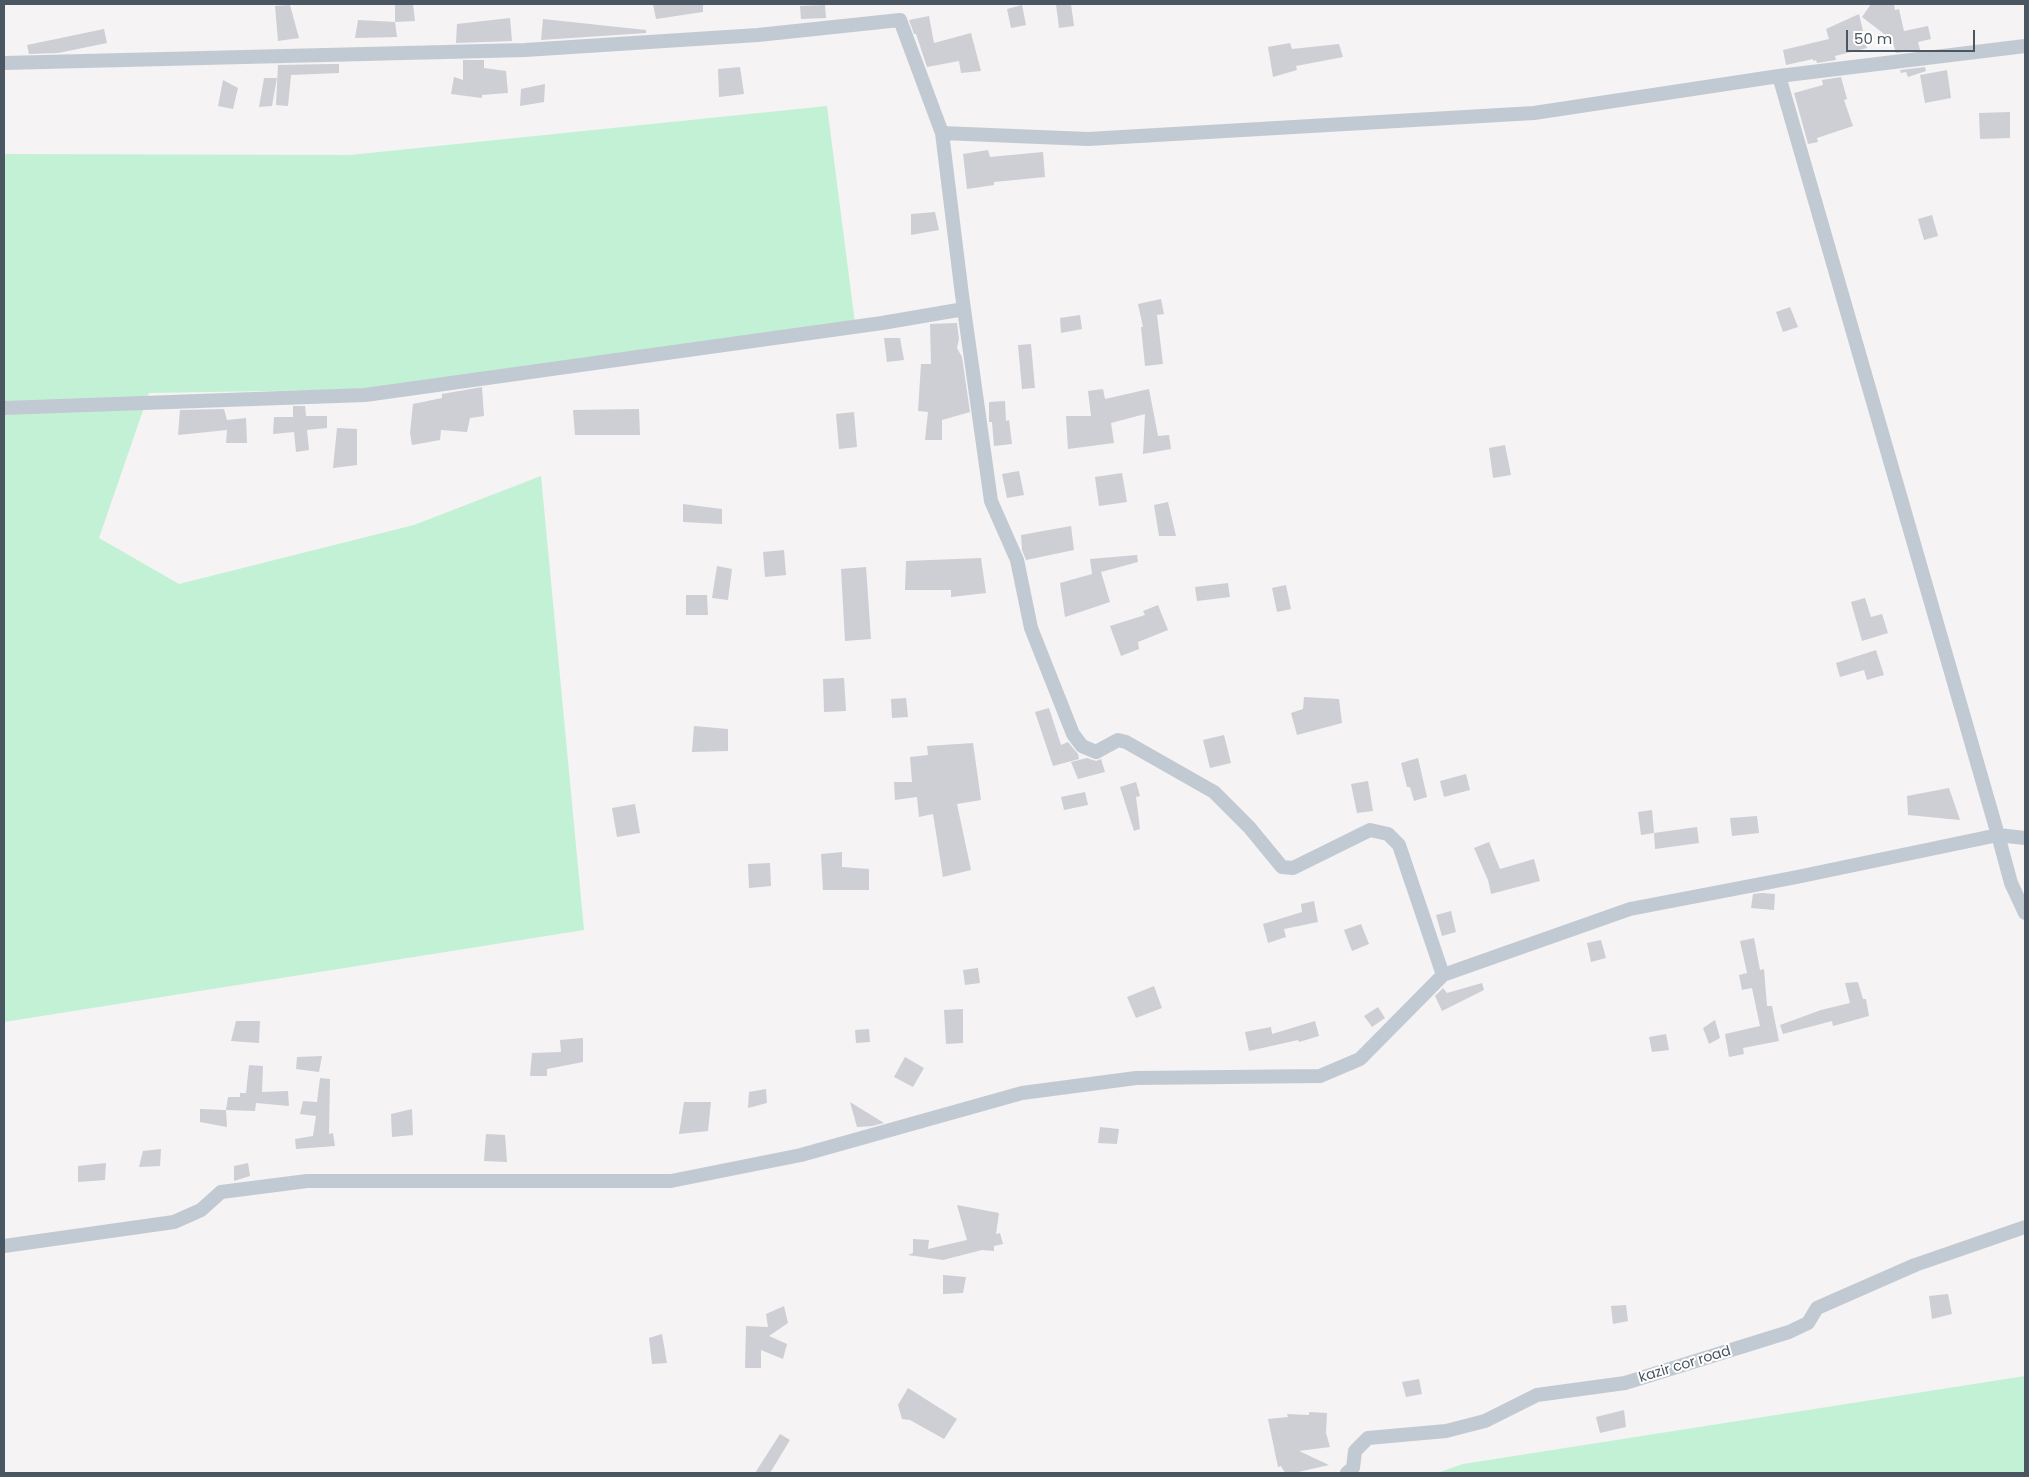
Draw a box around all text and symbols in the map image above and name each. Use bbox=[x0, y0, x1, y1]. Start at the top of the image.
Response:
scale bar bbox=[1849, 20, 1978, 52]
text: 50 m bbox=[1854, 28, 1892, 49]
street label: kazir cor road bbox=[1637, 1343, 1733, 1387]

